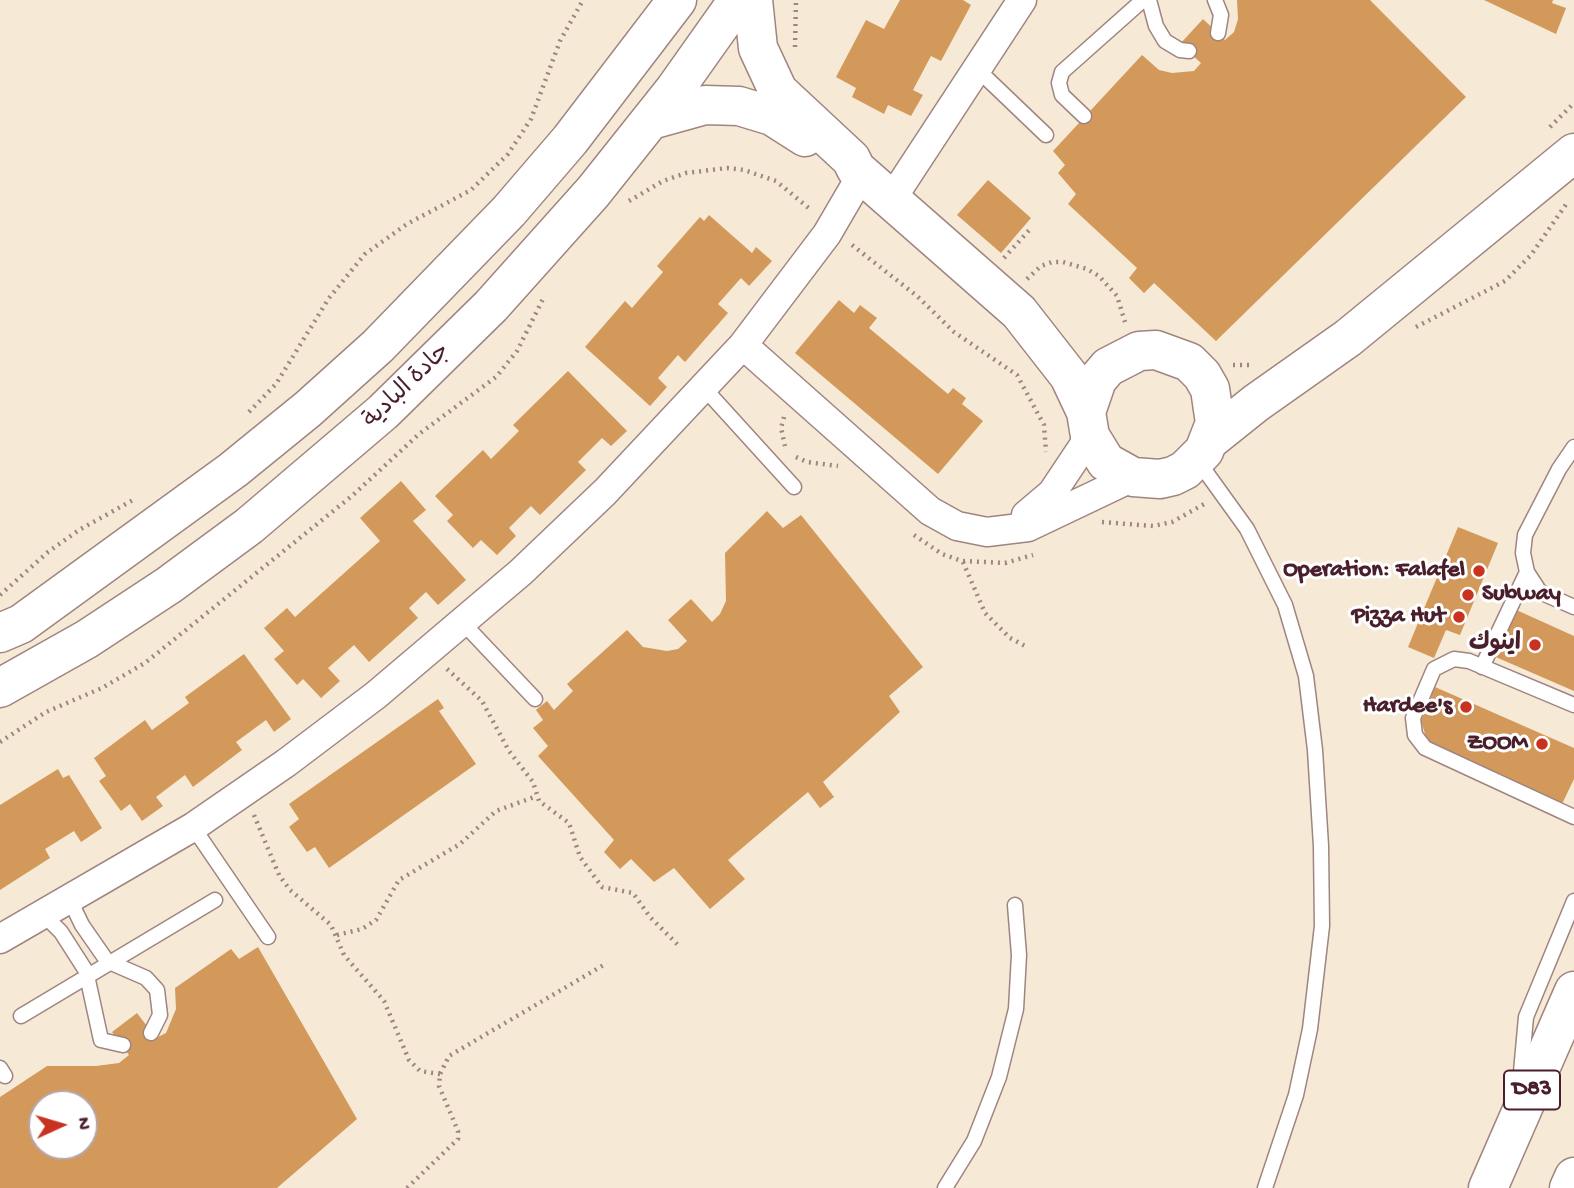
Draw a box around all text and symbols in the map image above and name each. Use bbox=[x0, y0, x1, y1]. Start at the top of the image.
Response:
street label: جادة البادية bbox=[358, 338, 458, 436]
place label: Operation: Falafel bbox=[1283, 557, 1465, 585]
marker: Operation: Falafel bbox=[1471, 563, 1487, 579]
place label: Subway bbox=[1482, 581, 1561, 609]
marker: Subway bbox=[1460, 587, 1476, 603]
place label: Pizza Hut bbox=[1352, 603, 1445, 631]
marker: Pizza Hut bbox=[1451, 609, 1467, 625]
place label: اينوك bbox=[1469, 631, 1521, 659]
marker: اينوك bbox=[1527, 637, 1543, 653]
place label: Hardee's bbox=[1363, 693, 1452, 721]
marker: Hardee's bbox=[1458, 699, 1474, 715]
place label: ZOOM bbox=[1467, 730, 1528, 758]
marker: ZOOM bbox=[1534, 736, 1550, 752]
road number: D83 bbox=[1504, 1070, 1560, 1110]
north arrow bbox=[28, 1090, 98, 1160]
text: N bbox=[71, 1117, 94, 1131]

